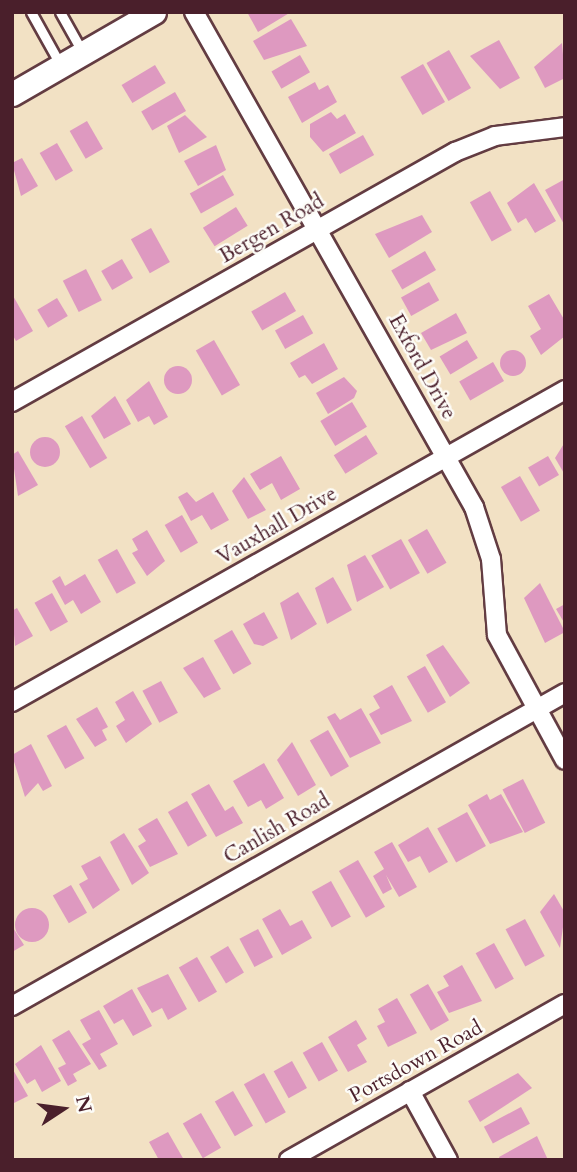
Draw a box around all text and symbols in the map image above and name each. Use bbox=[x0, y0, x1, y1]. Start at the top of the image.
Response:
street label: Bergen Road bbox=[215, 189, 329, 269]
street label: Exford Drive bbox=[383, 310, 461, 424]
street label: Vauxhall Drive bbox=[213, 482, 341, 570]
street label: Canlish Road bbox=[219, 788, 335, 870]
street label: Portsdown Road bbox=[345, 1015, 487, 1109]
north arrow bbox=[28, 1074, 98, 1144]
text: N bbox=[69, 1093, 98, 1115]

